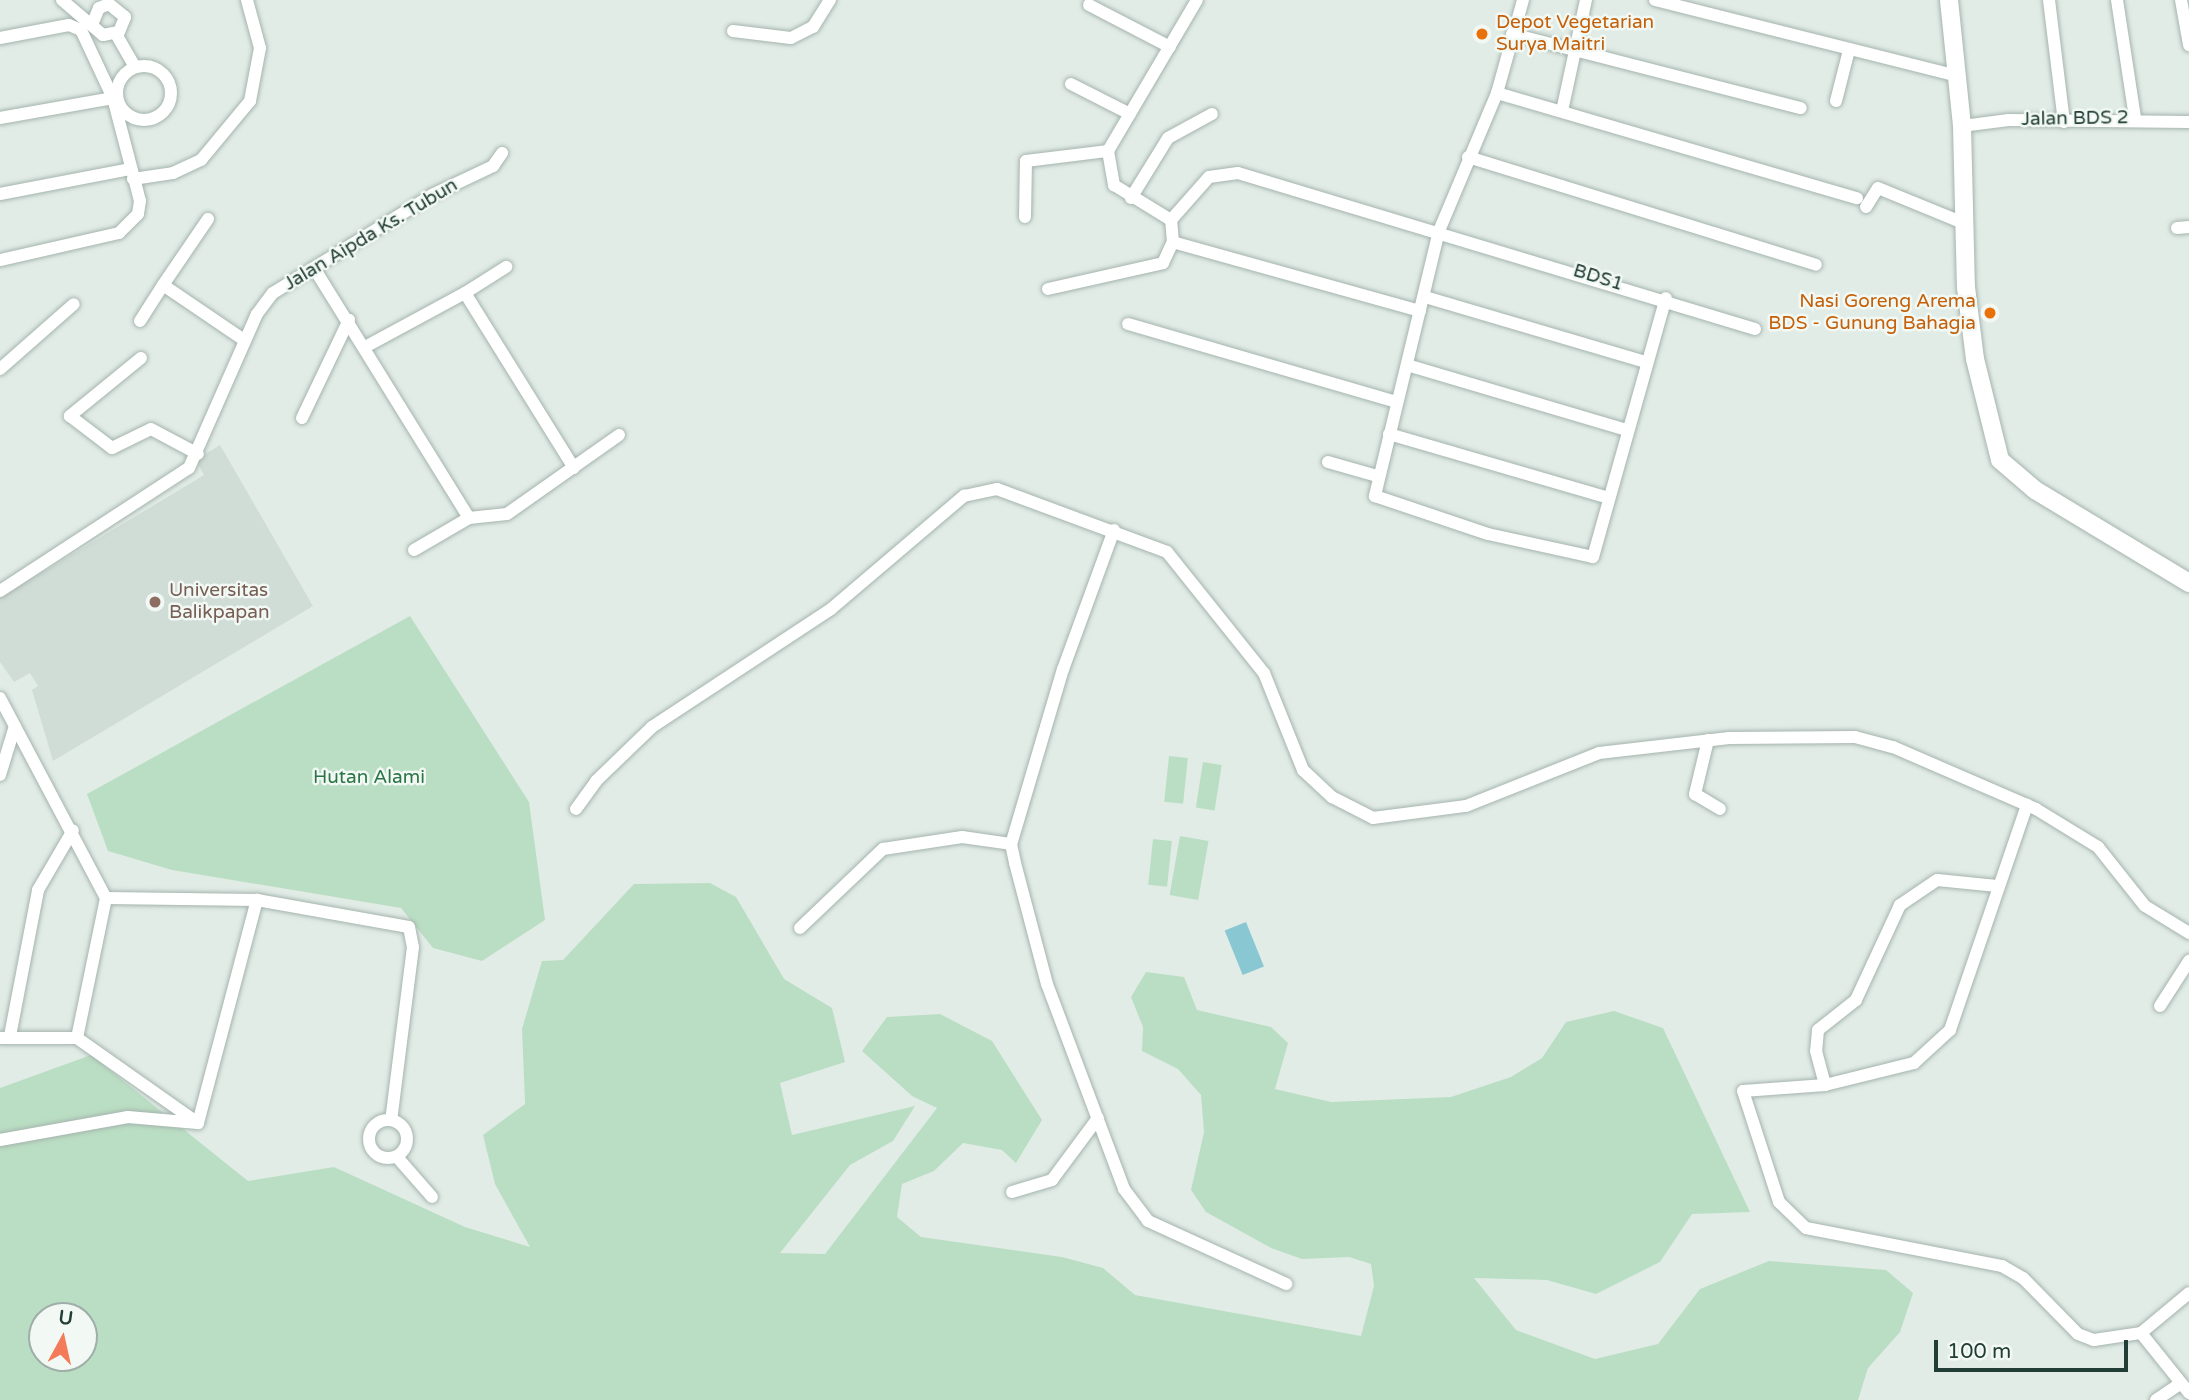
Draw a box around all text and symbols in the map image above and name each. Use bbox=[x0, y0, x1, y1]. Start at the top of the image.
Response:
place label: Depot Vegetarian Surya Maitri bbox=[1496, 12, 1654, 56]
marker: Depot Vegetarian Surya Maitri bbox=[1474, 26, 1490, 42]
street label: Jalan BDS 2 bbox=[2021, 107, 2129, 131]
street label: Jalan Aipda Ks. Tubun bbox=[280, 174, 462, 296]
street label: BDS1 bbox=[1570, 260, 1626, 296]
place label: Nasi Goreng Arema BDS - Gunung Bahagia bbox=[1768, 291, 1976, 335]
marker: Nasi Goreng Arema BDS - Gunung Bahagia bbox=[1982, 305, 1998, 321]
place label: Universitas Balikpapan bbox=[169, 580, 270, 624]
marker: Universitas Balikpapan bbox=[147, 594, 163, 610]
park label: Hutan Alami bbox=[313, 767, 425, 789]
north arrow bbox=[28, 1302, 98, 1372]
text: U bbox=[57, 1306, 74, 1330]
scale bar bbox=[1937, 1326, 2131, 1370]
text: 100 m bbox=[1947, 1339, 2011, 1364]

